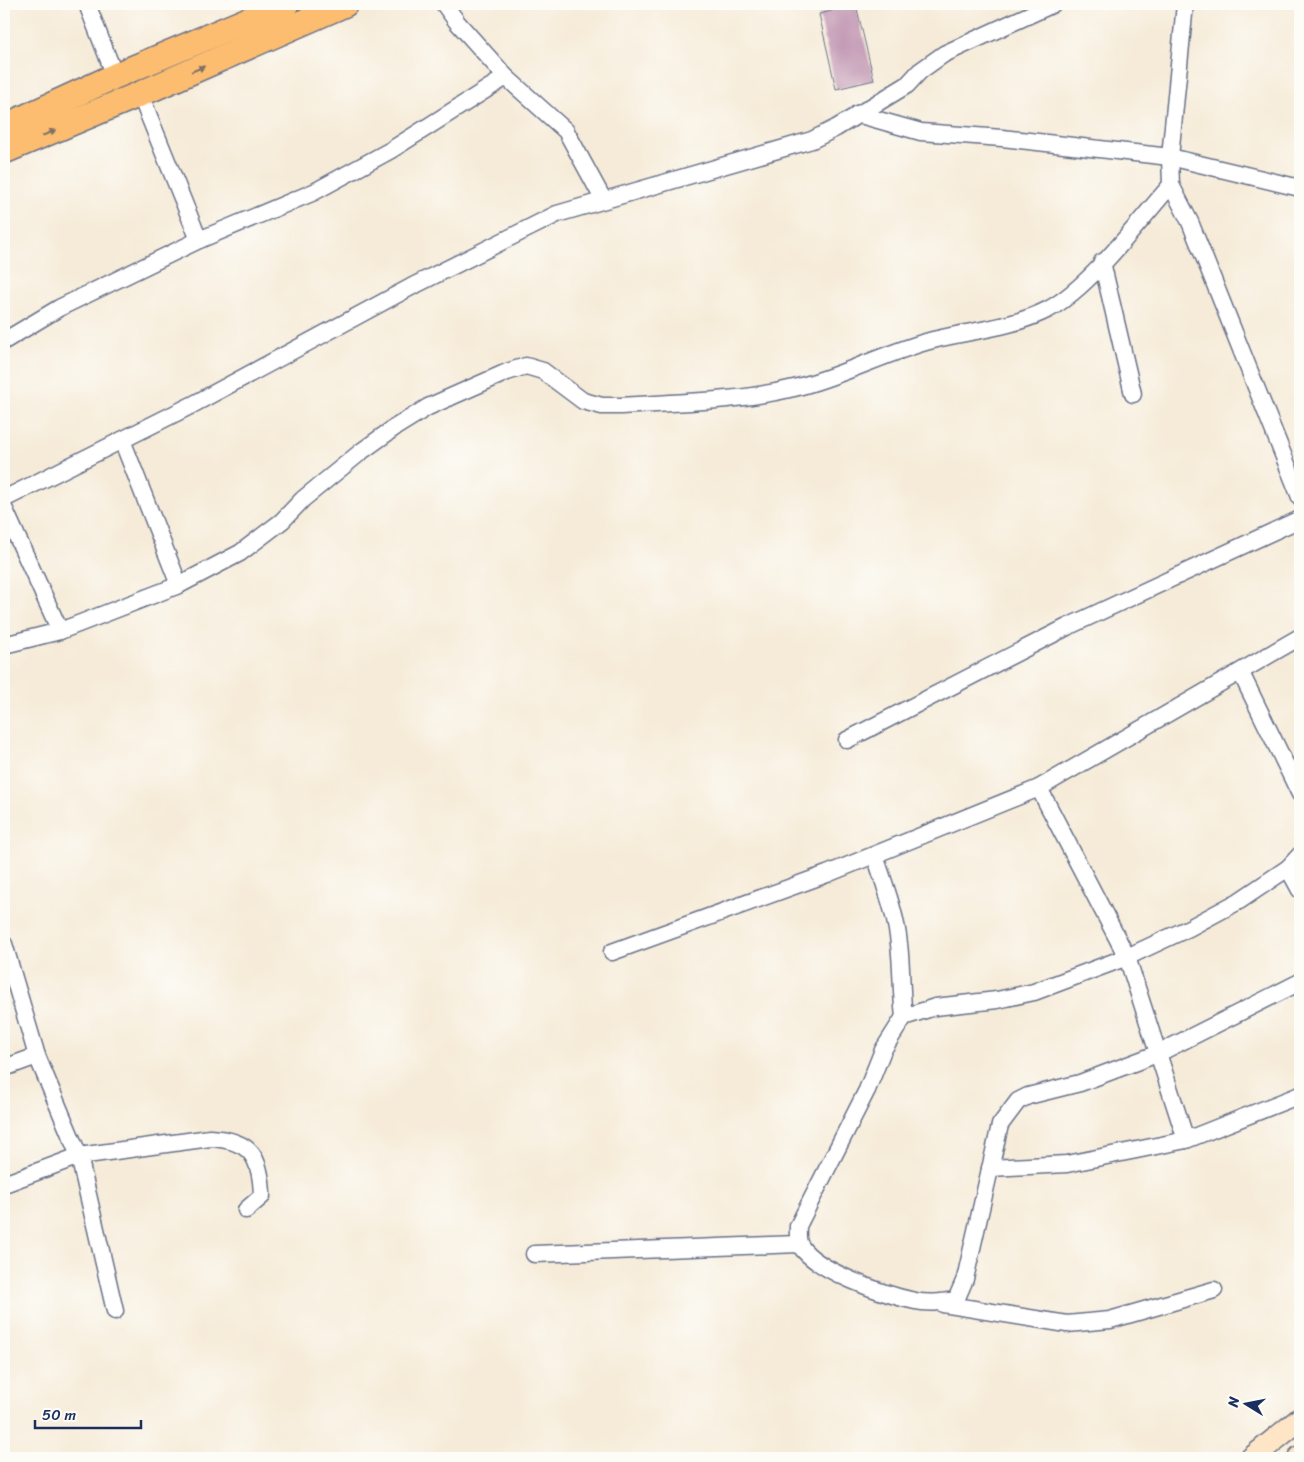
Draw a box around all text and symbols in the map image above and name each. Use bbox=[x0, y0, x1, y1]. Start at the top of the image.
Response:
one-way arrow bbox=[191, 65, 205, 73]
one-way arrow bbox=[42, 128, 56, 136]
north arrow bbox=[1222, 1380, 1272, 1430]
text: N bbox=[1220, 1395, 1247, 1410]
scale bar bbox=[35, 1397, 141, 1429]
text: 50 m bbox=[42, 1402, 77, 1428]

